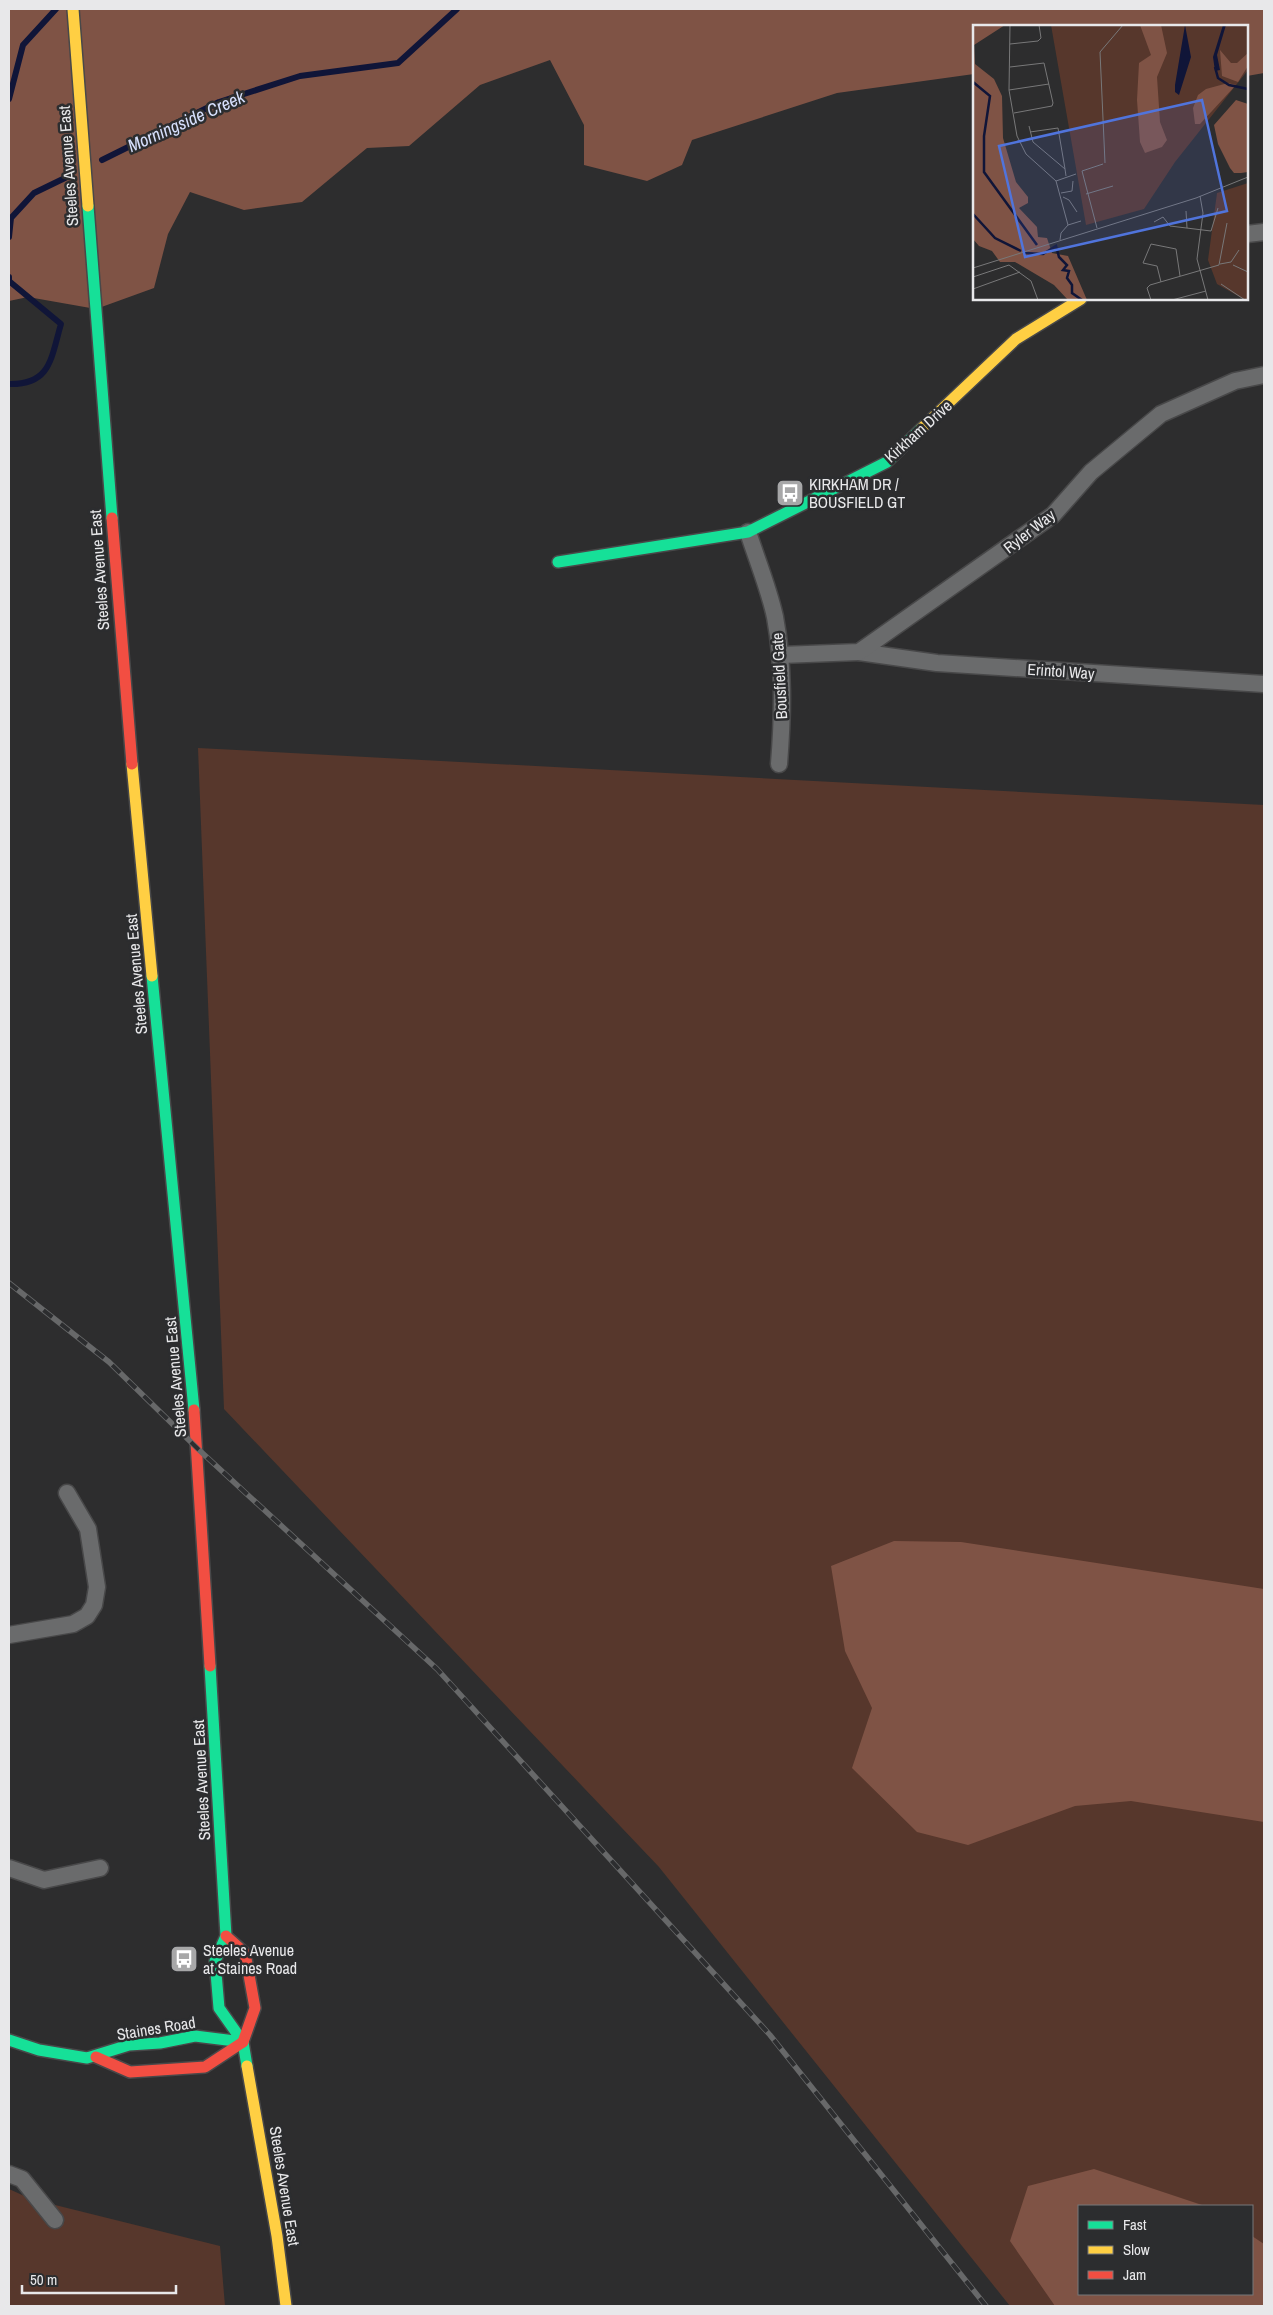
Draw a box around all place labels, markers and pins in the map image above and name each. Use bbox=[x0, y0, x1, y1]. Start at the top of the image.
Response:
place label: KIRKHAM DR / BOUSFIELD GT bbox=[809, 473, 905, 513]
bus stop icon: KIRKHAM DR / BOUSFIELD GT bbox=[775, 478, 805, 508]
place label: Steeles Avenue at Staines Road bbox=[203, 1939, 297, 1979]
bus stop icon: Steeles Avenue at Staines Road bbox=[169, 1944, 199, 1974]

